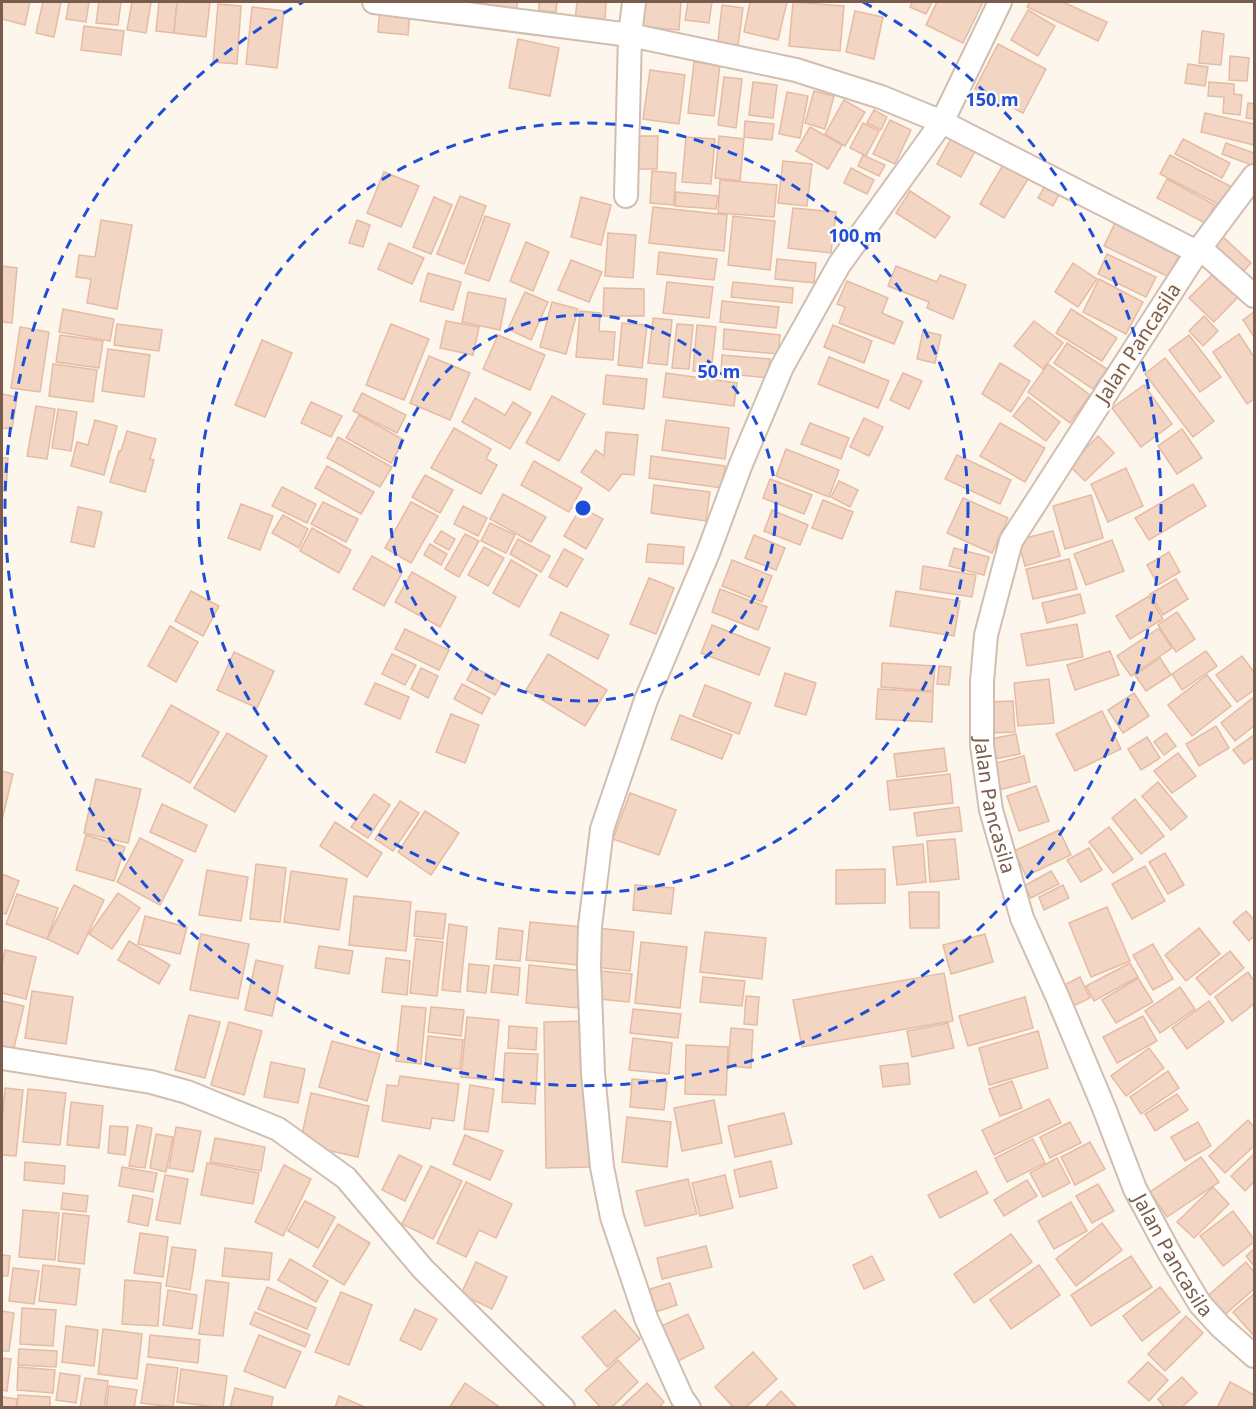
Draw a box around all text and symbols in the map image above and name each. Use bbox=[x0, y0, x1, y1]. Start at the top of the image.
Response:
text: 150 m bbox=[965, 87, 1019, 111]
text: 100 m bbox=[828, 223, 882, 247]
street label: Jalan Pancasila bbox=[1088, 277, 1187, 410]
text: 50 m bbox=[698, 359, 740, 383]
centre of rings bbox=[573, 498, 593, 518]
street label: Jalan Pancasila bbox=[969, 736, 1023, 877]
street label: Jalan Pancasila bbox=[1126, 1187, 1219, 1323]

